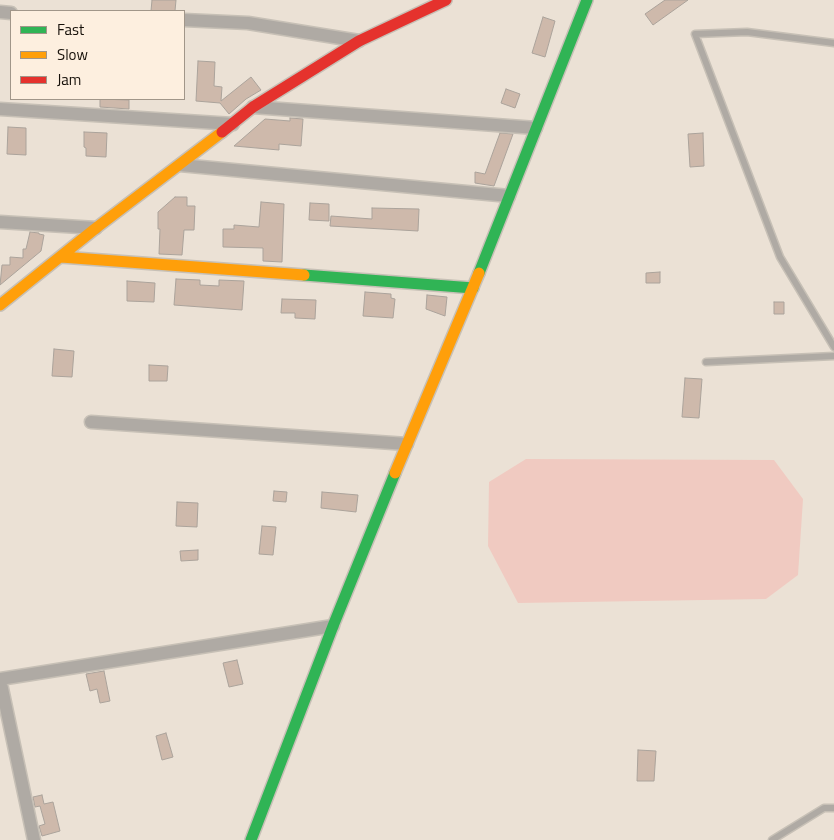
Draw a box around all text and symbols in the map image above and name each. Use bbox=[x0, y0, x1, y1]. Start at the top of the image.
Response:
legend bbox=[10, 10, 185, 100]
text: Fast bbox=[57, 18, 84, 41]
text: Slow bbox=[57, 43, 88, 66]
text: Jam bbox=[57, 68, 81, 91]

